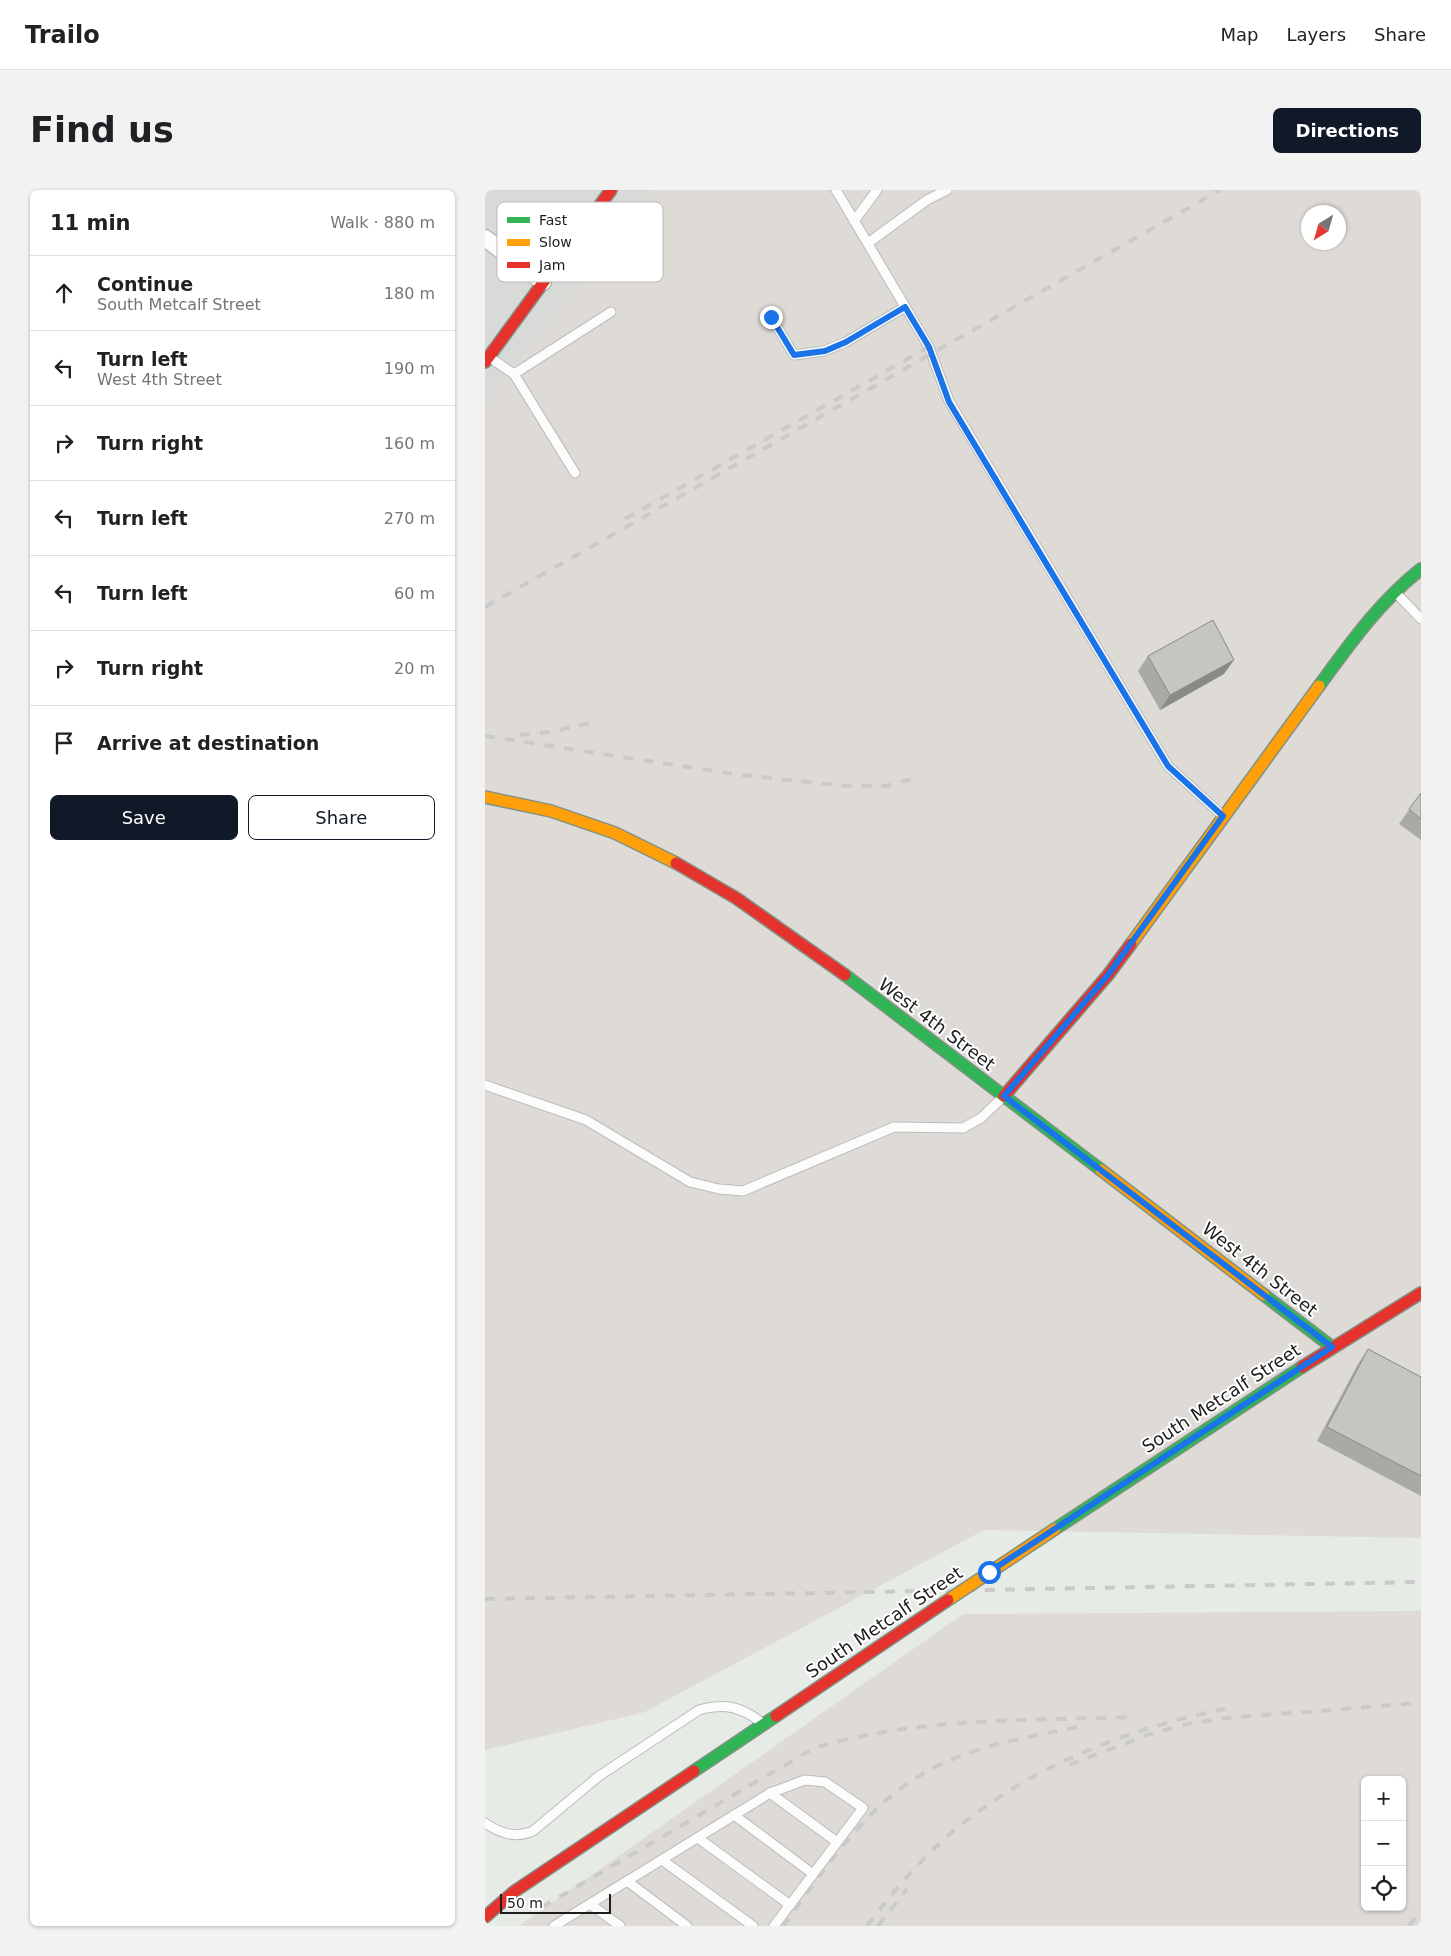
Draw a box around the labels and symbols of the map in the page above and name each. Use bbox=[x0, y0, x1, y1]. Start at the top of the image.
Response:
legend bbox=[497, 202, 663, 282]
north arrow bbox=[1301, 205, 1346, 250]
text: Fast bbox=[539, 212, 568, 228]
text: Slow bbox=[539, 234, 572, 250]
text: Jam bbox=[538, 257, 565, 273]
route end bbox=[760, 306, 783, 329]
street label: West 4th Street bbox=[875, 973, 999, 1075]
street label: West 4th Street bbox=[1198, 1218, 1322, 1320]
street label: South Metcalf Street bbox=[1138, 1339, 1304, 1457]
route start bbox=[978, 1561, 1001, 1584]
street label: South Metcalf Street bbox=[802, 1562, 966, 1682]
scale bar bbox=[500, 1891, 611, 1914]

